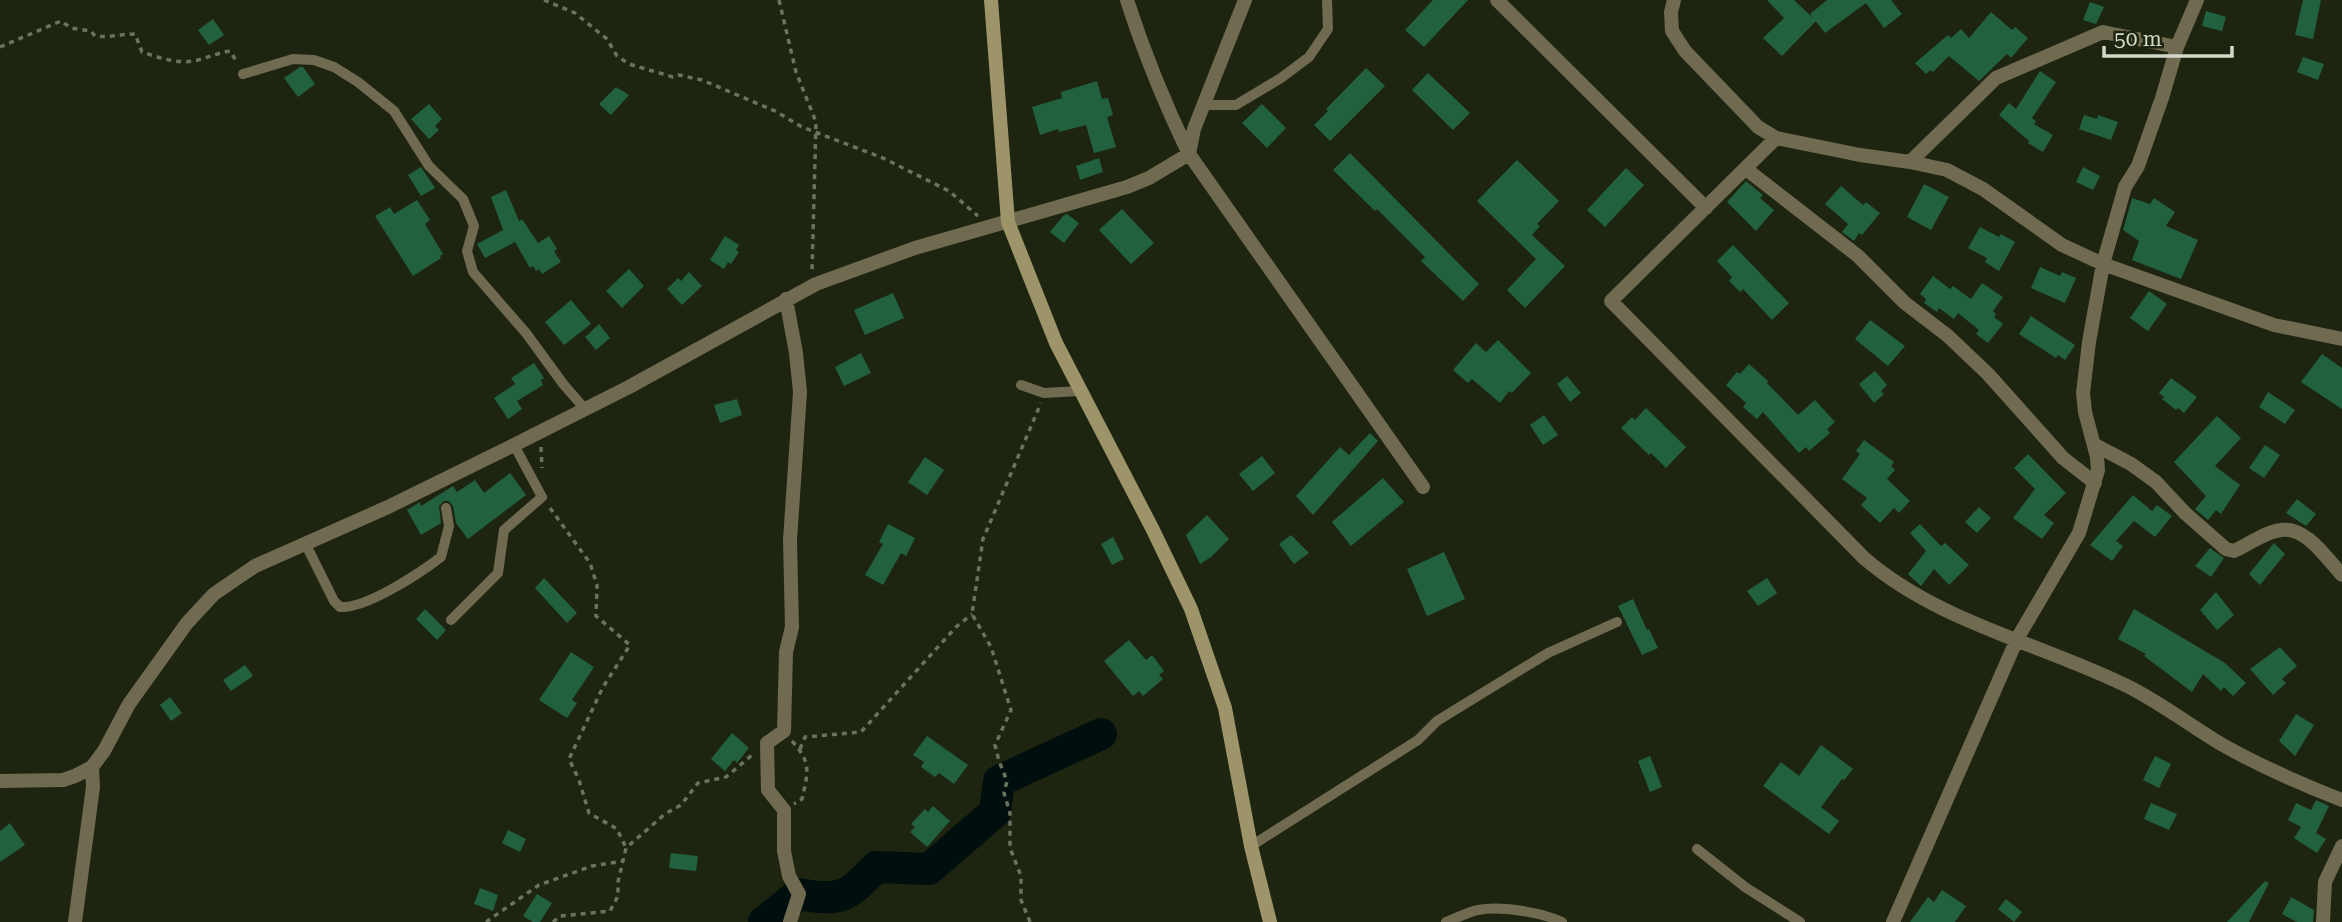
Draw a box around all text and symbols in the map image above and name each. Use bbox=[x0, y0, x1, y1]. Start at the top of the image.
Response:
scale bar bbox=[2104, 14, 2232, 58]
text: 50 m bbox=[2114, 27, 2162, 51]

